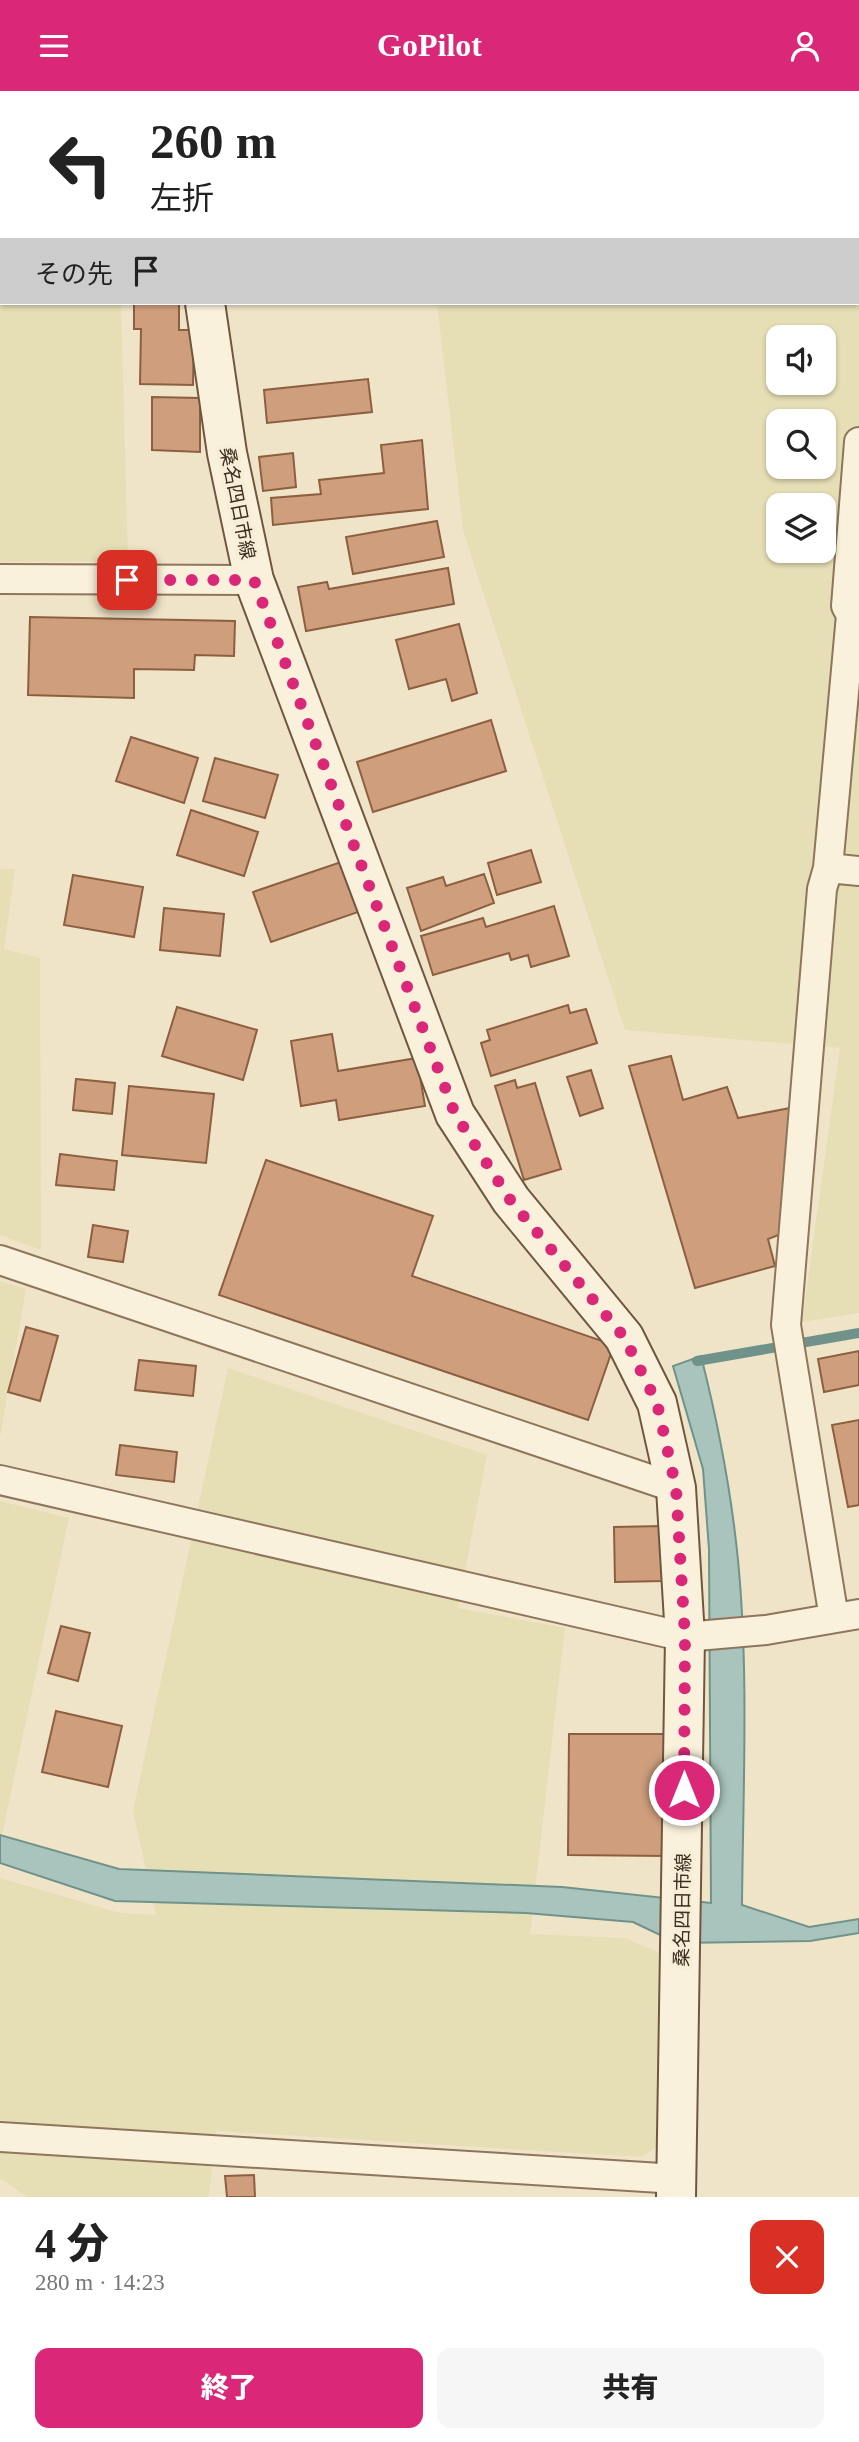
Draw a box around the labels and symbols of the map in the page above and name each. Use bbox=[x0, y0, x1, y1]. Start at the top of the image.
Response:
street label: 桑名四日市線 bbox=[216, 445, 259, 561]
pin bbox=[97, 550, 157, 610]
position arrow bbox=[647, 1753, 721, 1827]
street label: 桑名四日市線 bbox=[671, 1853, 694, 1967]

